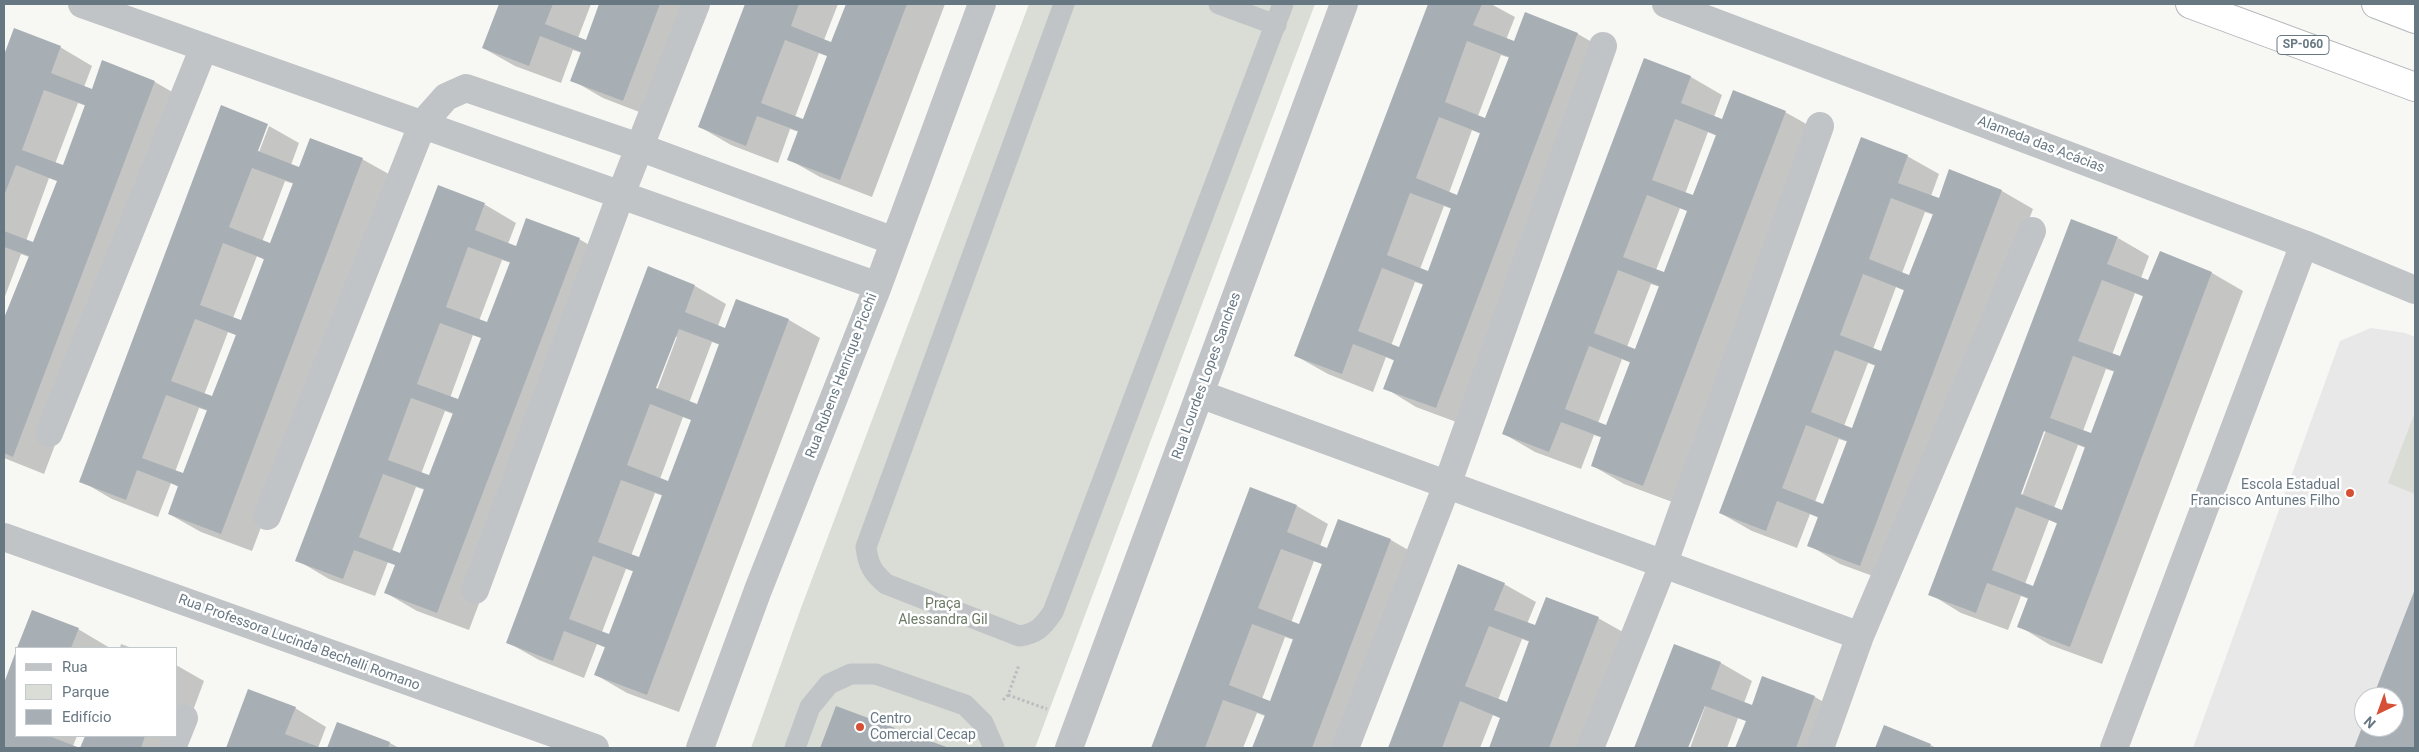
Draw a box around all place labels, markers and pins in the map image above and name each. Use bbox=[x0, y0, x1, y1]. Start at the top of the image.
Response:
place label: Escola Estadual Francisco Antunes Filho bbox=[2191, 477, 2340, 510]
marker: Escola Estadual Francisco Antunes Filho bbox=[2344, 487, 2356, 499]
place label: Centro Comercial Cecap bbox=[870, 711, 976, 744]
marker: Centro Comercial Cecap bbox=[854, 721, 866, 733]

